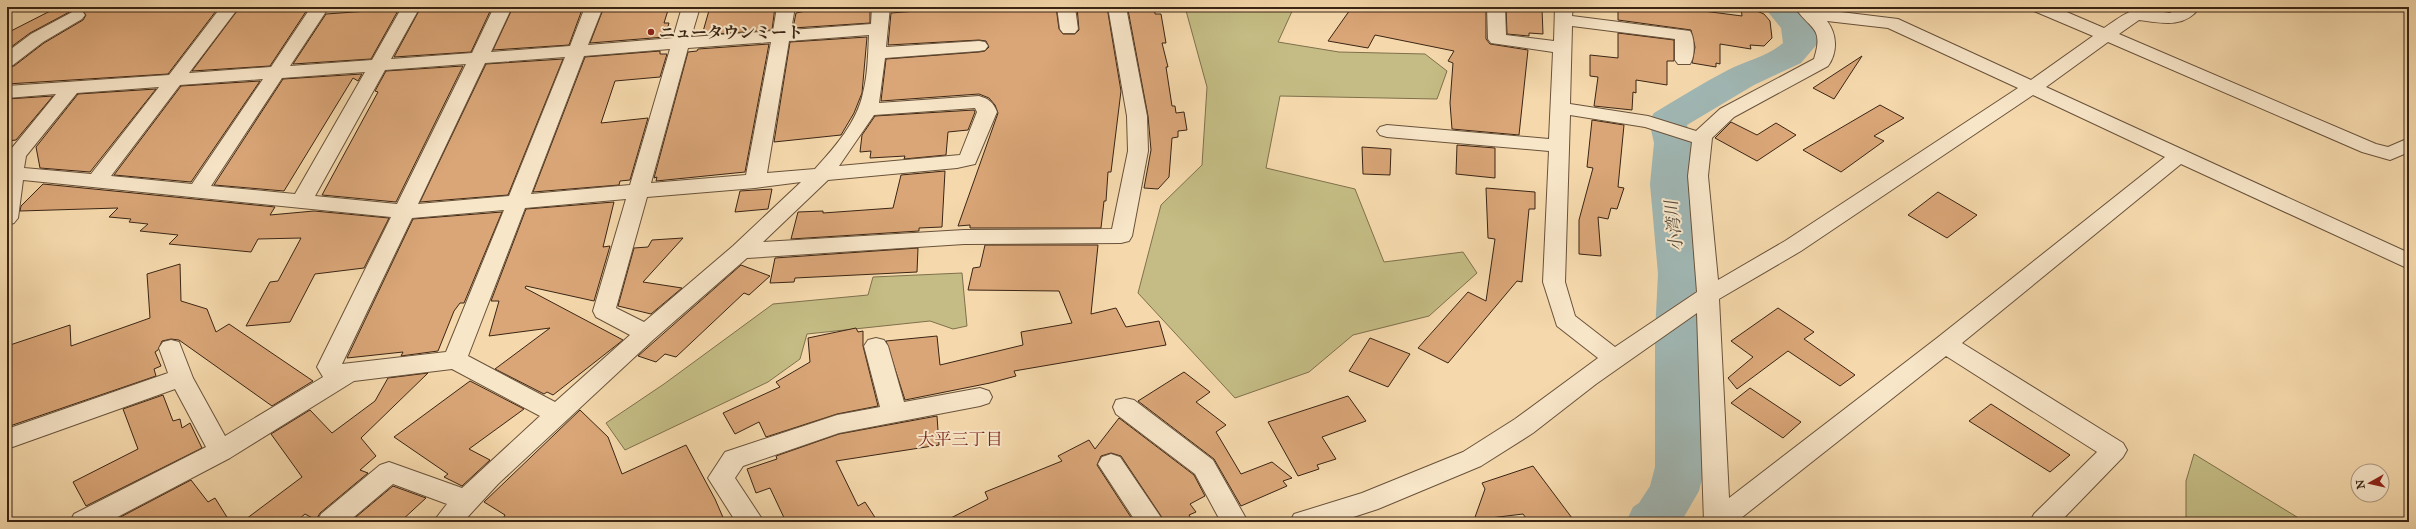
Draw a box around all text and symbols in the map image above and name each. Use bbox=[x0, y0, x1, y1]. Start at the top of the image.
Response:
place label: ニュータウンミート bbox=[659, 23, 803, 42]
marker: ニュータウンミート bbox=[646, 27, 656, 37]
water label: 小湾川 bbox=[1661, 198, 1687, 252]
district label: 大平三丁目 bbox=[918, 429, 1003, 450]
north arrow bbox=[2350, 463, 2390, 503]
text: N bbox=[2353, 478, 2368, 490]

